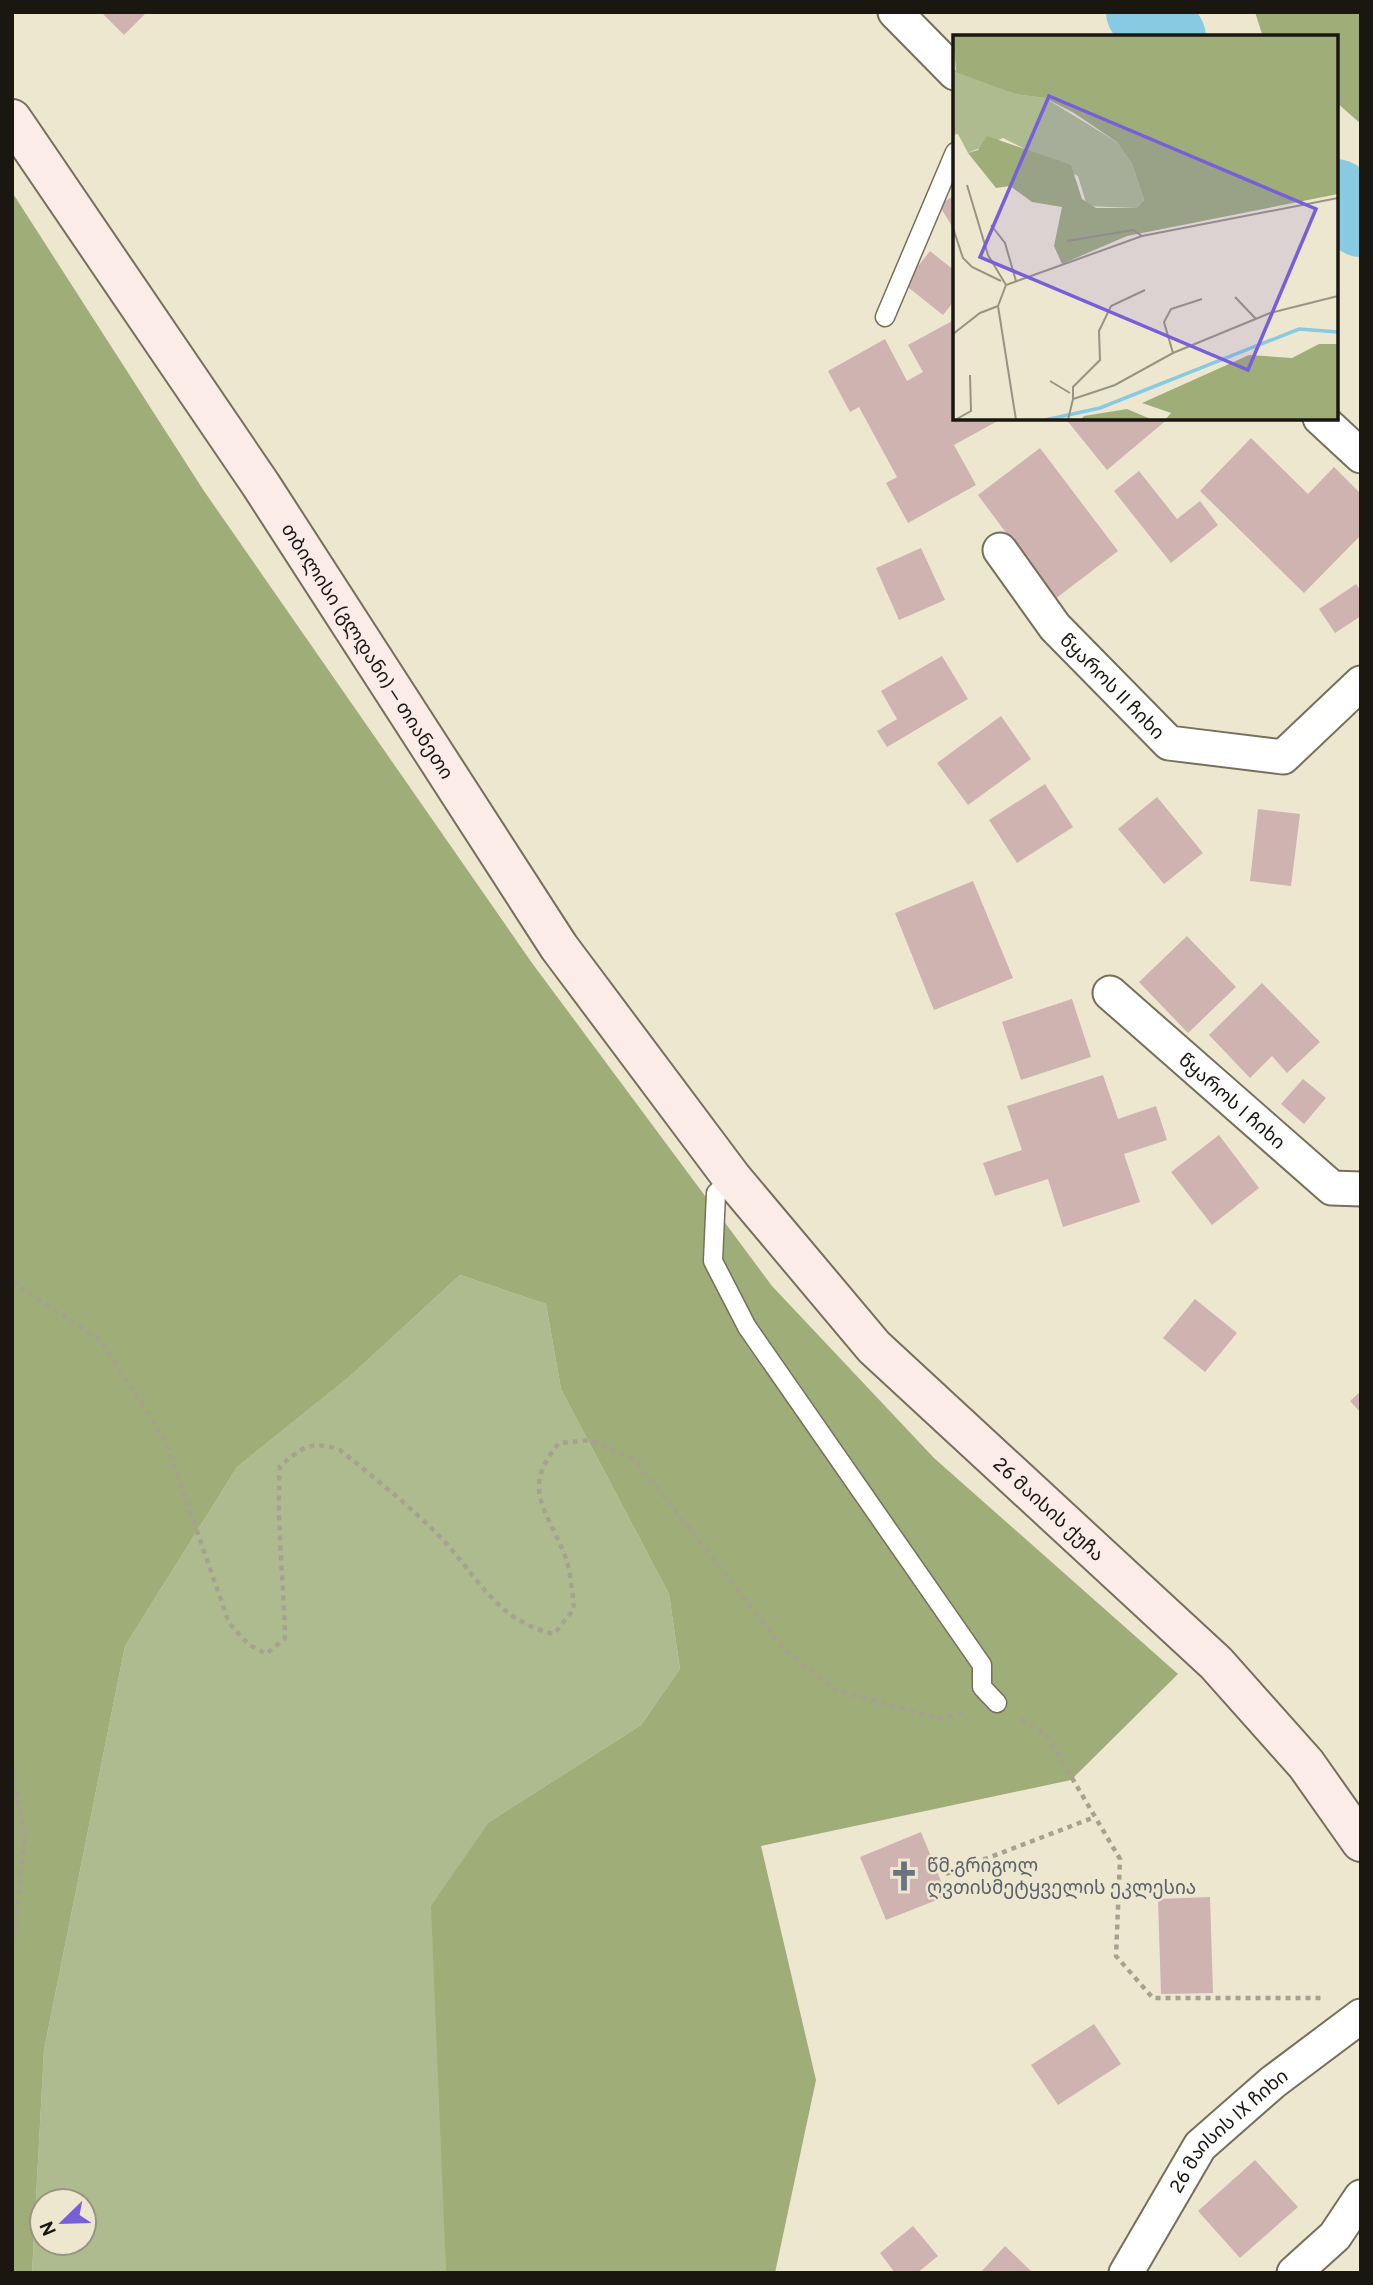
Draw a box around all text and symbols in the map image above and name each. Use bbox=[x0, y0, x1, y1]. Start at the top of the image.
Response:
inset map bbox=[953, 35, 1338, 420]
street label: თბილისი (გლდანი) — თიანეთი bbox=[275, 519, 458, 785]
street label: წყაროს II ჩიხი bbox=[1054, 629, 1169, 745]
street label: წყაროს I ჩიხი bbox=[1173, 1049, 1289, 1155]
street label: 26 მაისის ქუჩა bbox=[987, 1453, 1108, 1568]
place label: წმ.გრიგოლ ღვთისმეტყველის ეკლესია bbox=[927, 1855, 1196, 1901]
church icon: წმ.გრიგოლ ღვთისმეტყველის ეკლესია bbox=[887, 1859, 921, 1893]
street label: 26 მაისის IX ჩიხი bbox=[1165, 2065, 1294, 2198]
north arrow bbox=[28, 2187, 98, 2257]
text: N bbox=[35, 2217, 63, 2239]

